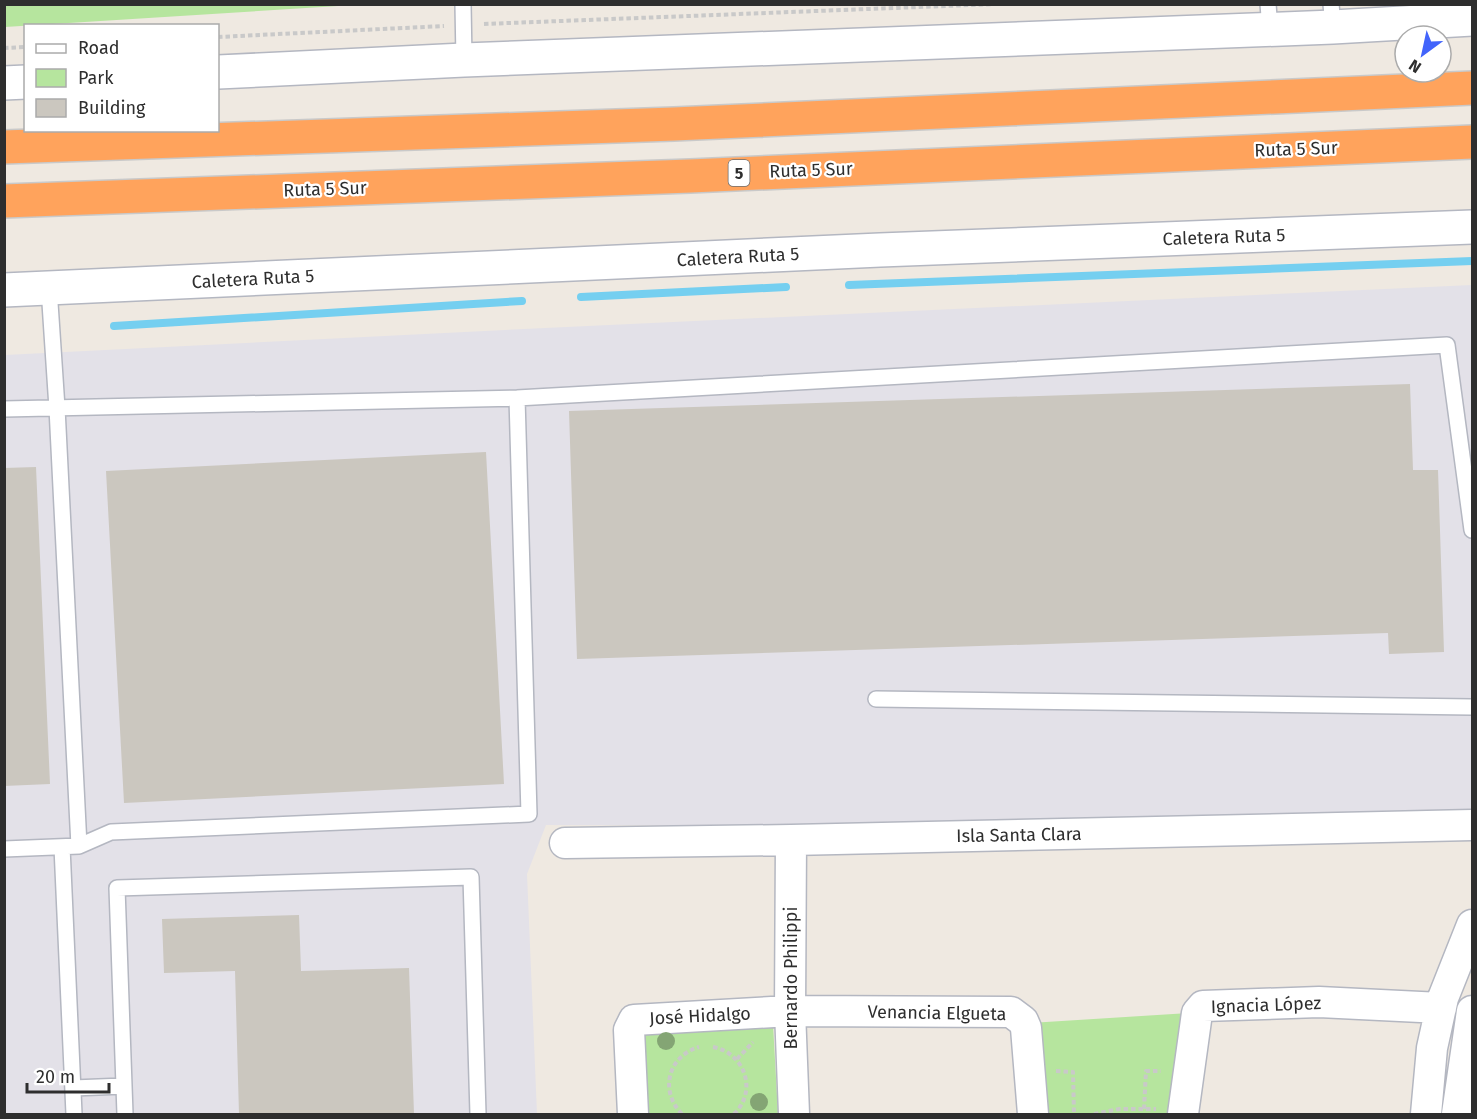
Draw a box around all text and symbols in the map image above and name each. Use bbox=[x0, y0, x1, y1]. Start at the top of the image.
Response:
legend bbox=[24, 24, 219, 132]
north arrow bbox=[1393, 24, 1453, 84]
text: Road bbox=[78, 37, 120, 59]
text: N bbox=[1405, 55, 1425, 77]
text: Park bbox=[78, 67, 114, 89]
text: Building bbox=[78, 97, 146, 119]
street label: Ruta 5 Sur bbox=[1254, 137, 1338, 161]
street label: Ruta 5 Sur bbox=[769, 158, 853, 182]
road number: 5 bbox=[728, 160, 750, 186]
street label: Ruta 5 Sur bbox=[283, 177, 367, 201]
street label: Caletera Ruta 5 bbox=[1162, 224, 1286, 250]
street label: Caletera Ruta 5 bbox=[676, 243, 800, 271]
street label: Caletera Ruta 5 bbox=[191, 265, 315, 293]
street label: Isla Santa Clara bbox=[956, 823, 1082, 847]
street label: Bernardo Philippi bbox=[780, 906, 802, 1050]
street label: Ignacia López bbox=[1210, 992, 1322, 1018]
street label: Venancia Elgueta bbox=[867, 1001, 1007, 1025]
street label: José Hidalgo bbox=[649, 1002, 751, 1030]
scale bar bbox=[27, 1056, 110, 1094]
text: 20 m bbox=[36, 1066, 75, 1088]

